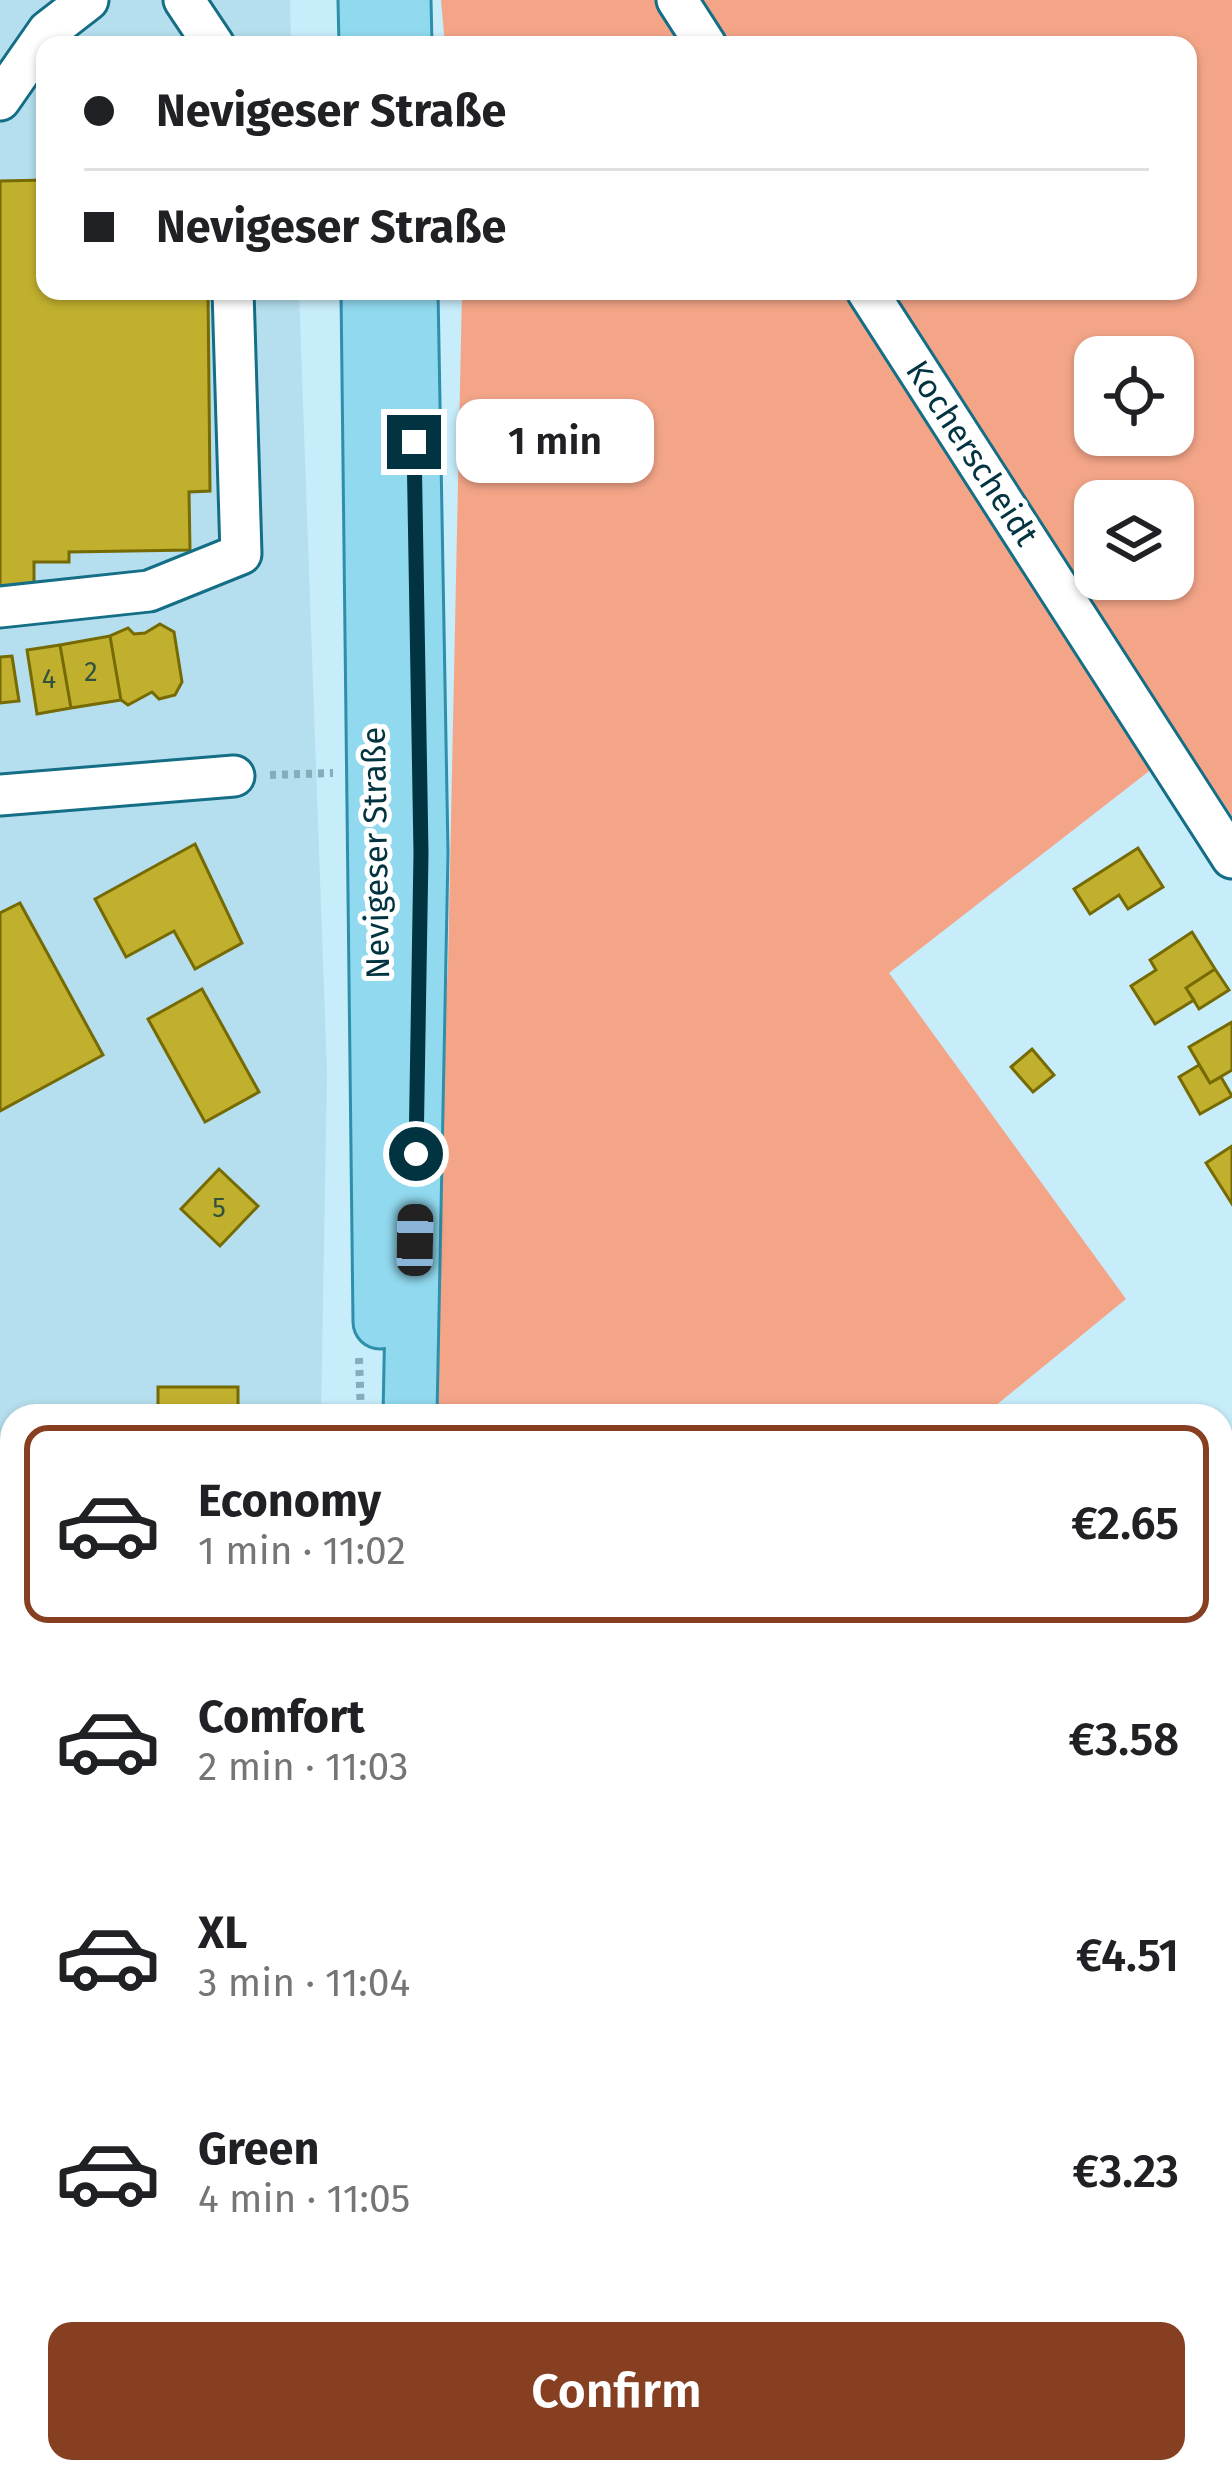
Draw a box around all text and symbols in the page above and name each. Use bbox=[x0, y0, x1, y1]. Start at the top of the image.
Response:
text: Nevigeser Straße bbox=[156, 84, 506, 138]
text: Nevigeser Straße bbox=[156, 200, 506, 254]
map controls bbox=[1074, 336, 1194, 600]
button: locate bbox=[1074, 336, 1194, 456]
street label: Kocherscheidt bbox=[897, 353, 1047, 553]
callout: 1 min bbox=[456, 400, 654, 484]
route end bbox=[387, 415, 441, 469]
text: 1 min bbox=[508, 418, 602, 464]
button: layers bbox=[1074, 480, 1194, 600]
house number: 2 bbox=[84, 656, 98, 688]
house number: 4 bbox=[42, 663, 56, 695]
street label: Nevigeser Straße bbox=[354, 726, 398, 980]
route start bbox=[389, 1127, 443, 1181]
house number: 5 bbox=[212, 1192, 226, 1224]
car bbox=[396, 1204, 434, 1276]
icon: car bbox=[54, 1470, 162, 1578]
text: Economy bbox=[198, 1474, 381, 1528]
text: €2.65 bbox=[1071, 1497, 1179, 1551]
text: 1 min · 11:02 bbox=[198, 1528, 406, 1574]
icon: car bbox=[54, 1686, 162, 1794]
text: Comfort bbox=[198, 1690, 365, 1744]
text: €3.58 bbox=[1069, 1713, 1179, 1767]
text: 2 min · 11:03 bbox=[198, 1744, 408, 1790]
icon: car bbox=[54, 1902, 162, 2010]
text: XL bbox=[198, 1906, 247, 1960]
text: €4.51 bbox=[1076, 1929, 1179, 1983]
text: 3 min · 11:04 bbox=[198, 1960, 410, 2006]
icon: car bbox=[54, 2118, 162, 2226]
text: Green bbox=[198, 2122, 319, 2176]
text: €3.23 bbox=[1073, 2145, 1179, 2199]
text: 4 min · 11:05 bbox=[198, 2176, 410, 2222]
button: Confirm bbox=[48, 2322, 1185, 2460]

